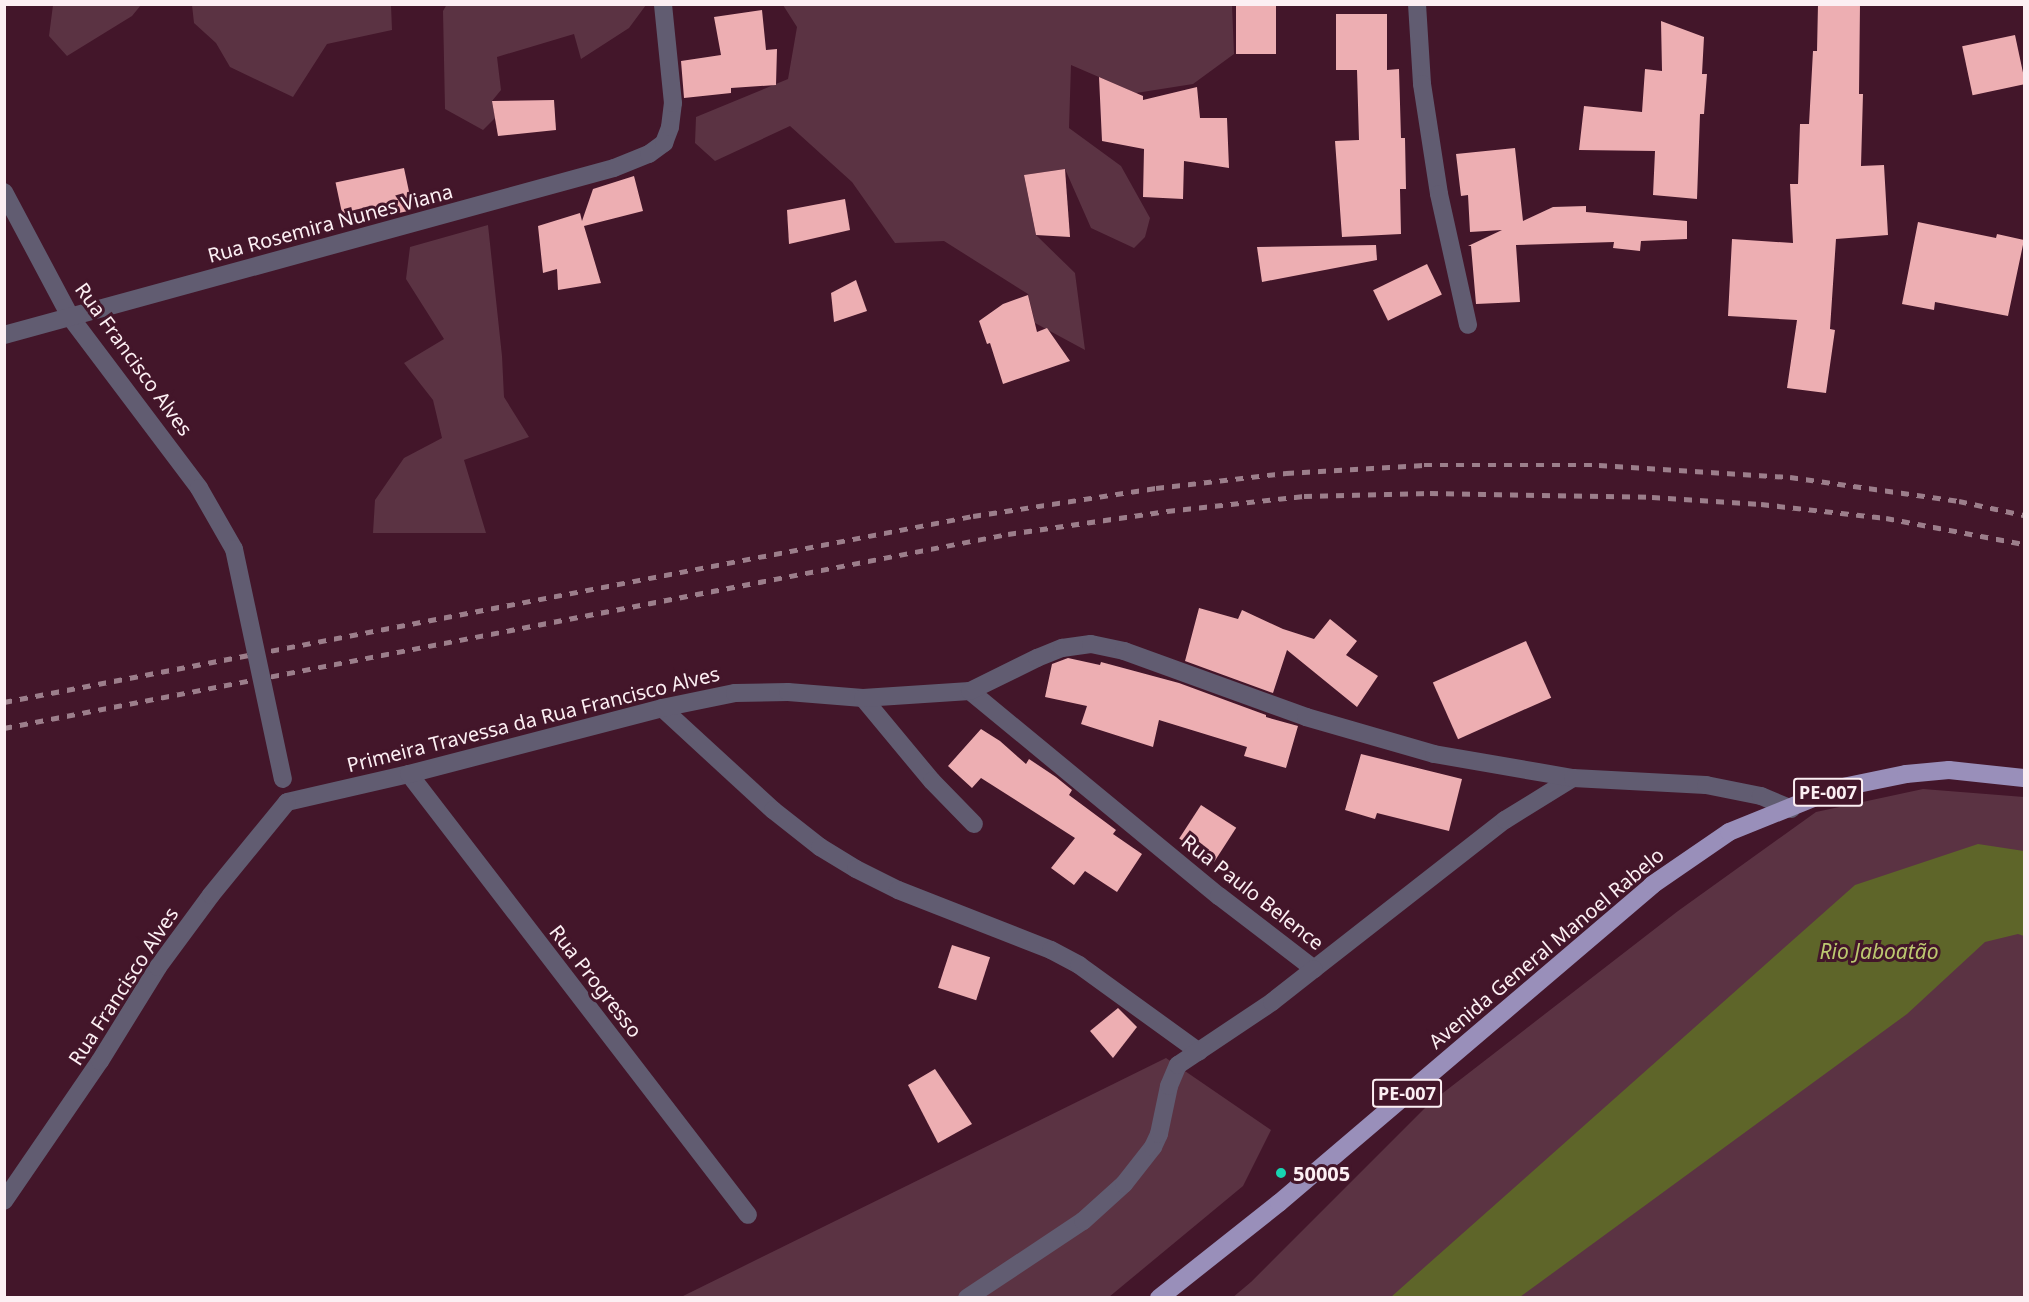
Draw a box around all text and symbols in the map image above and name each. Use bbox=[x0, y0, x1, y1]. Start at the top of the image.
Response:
street label: Rua Rosemira Nunes Viana bbox=[205, 179, 455, 267]
street label: Rua Francisco Alves bbox=[70, 278, 198, 440]
street label: Primeira Travessa da Rua Francisco Alves bbox=[344, 661, 722, 777]
road number: PE-007 bbox=[1792, 777, 1864, 807]
street label: Rua Paulo Belence bbox=[1177, 829, 1329, 955]
street label: Avenida General Manoel Rabelo bbox=[1424, 843, 1668, 1053]
street label: Rua Francisco Alves bbox=[63, 903, 183, 1069]
street label: Rua Progresso bbox=[545, 920, 647, 1042]
water label: Rio Jaboatão bbox=[1819, 938, 1939, 964]
road number: PE-007 bbox=[1371, 1078, 1443, 1108]
place label: 50005 bbox=[1293, 1161, 1350, 1185]
marker: 50005 bbox=[1274, 1166, 1288, 1180]

